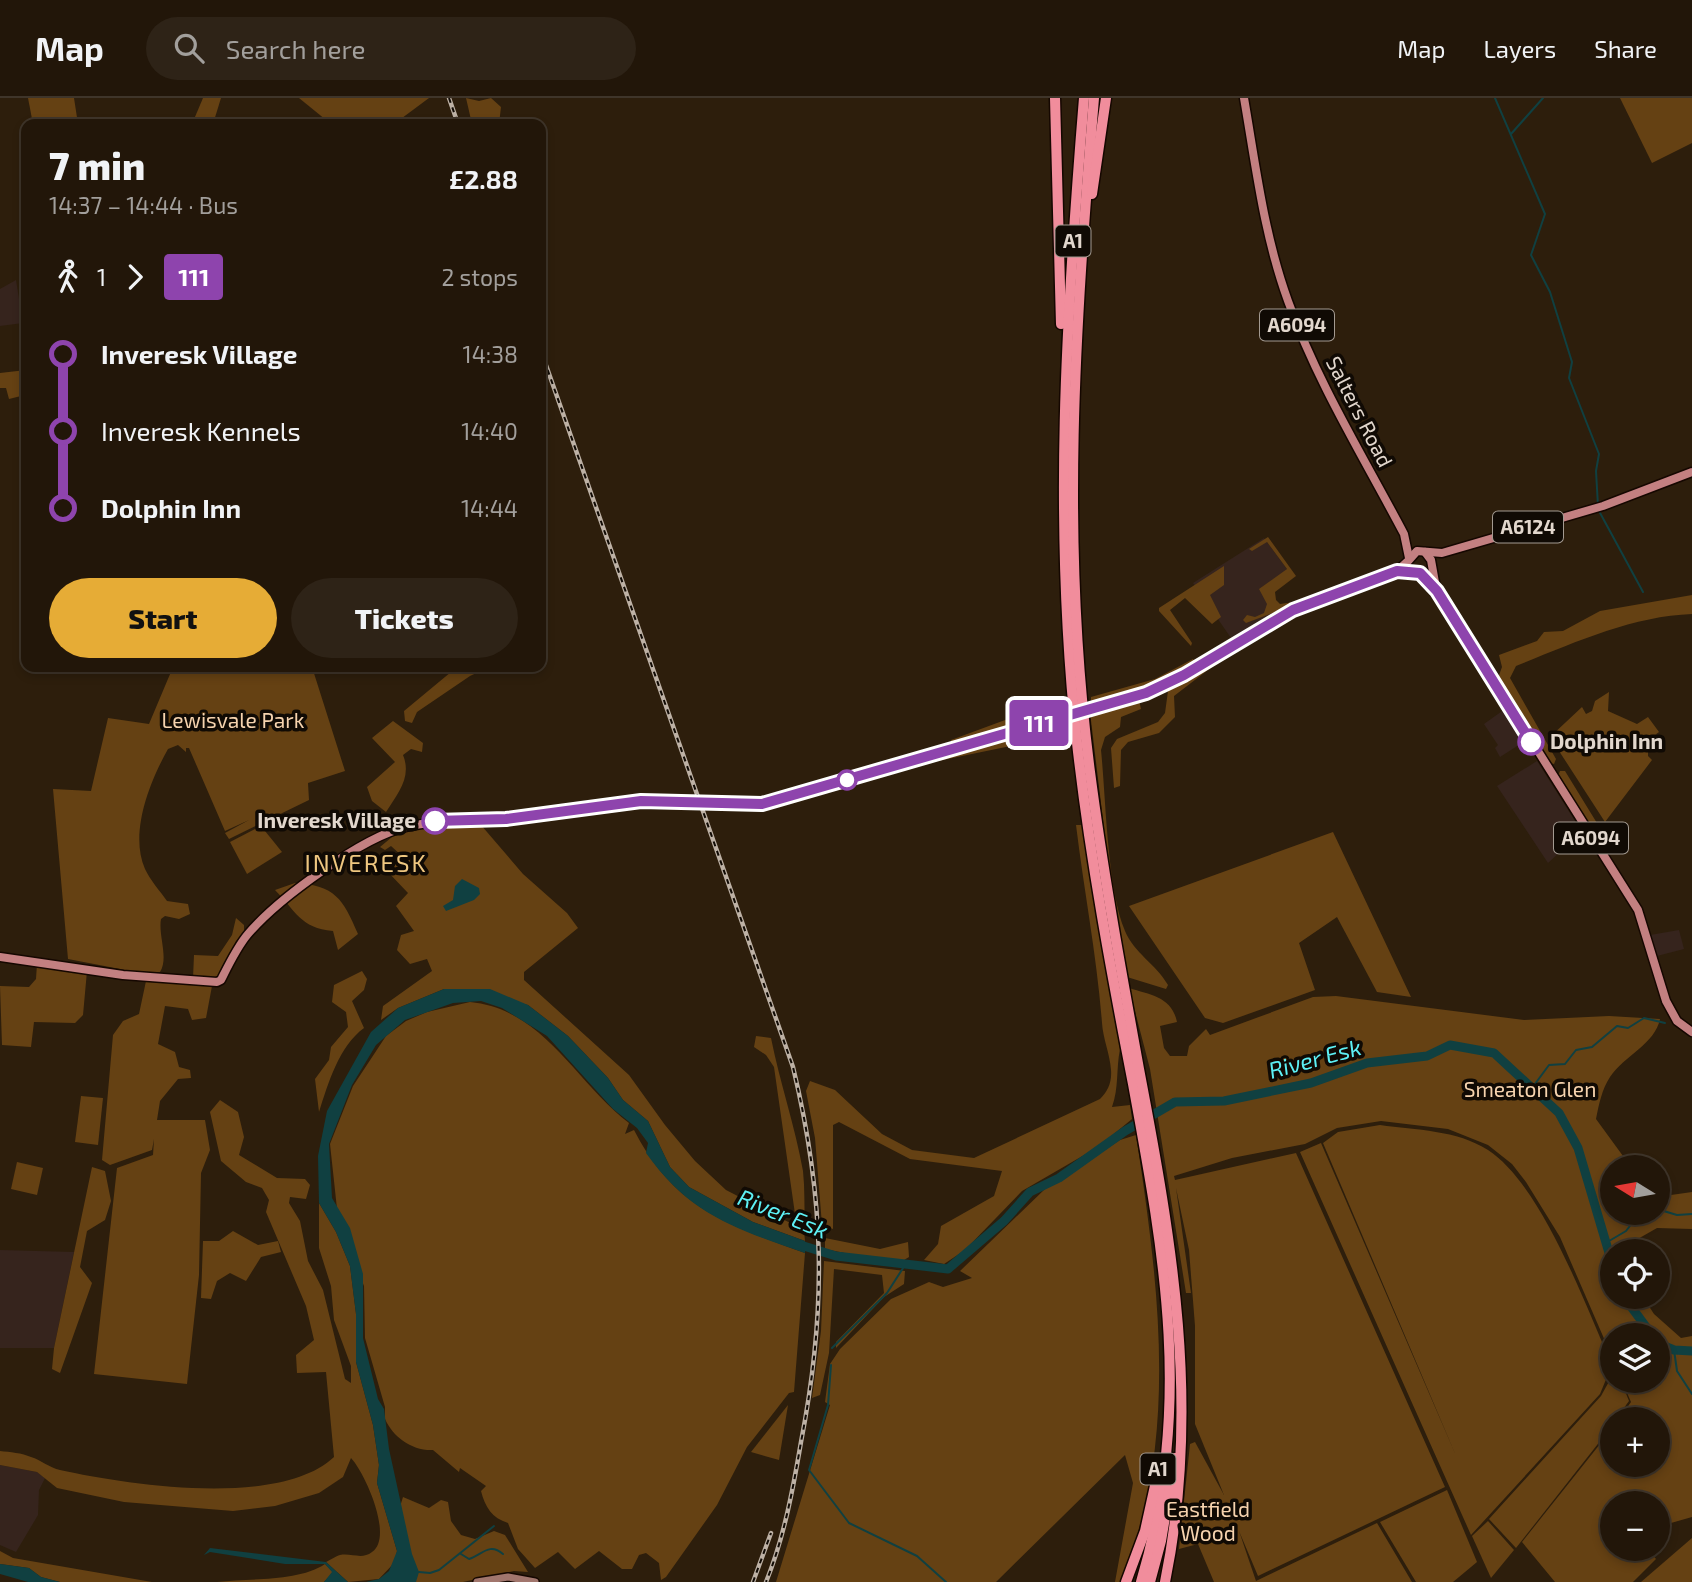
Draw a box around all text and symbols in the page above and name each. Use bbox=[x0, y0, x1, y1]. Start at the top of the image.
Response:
search box bbox=[146, 17, 636, 80]
text: Map bbox=[35, 28, 104, 68]
icon: search bbox=[170, 29, 208, 67]
text: Search here bbox=[226, 33, 365, 64]
text: Map bbox=[1397, 34, 1445, 63]
text: Layers bbox=[1483, 34, 1556, 63]
text: Share bbox=[1594, 34, 1657, 63]
text: 7 min bbox=[49, 142, 145, 188]
text: £2.88 bbox=[449, 163, 518, 194]
text: 14:37 – 14:44 · Bus bbox=[49, 191, 238, 219]
road number: A1 bbox=[1056, 225, 1090, 256]
icon: walk bbox=[49, 258, 87, 296]
icon: forward bbox=[116, 258, 154, 296]
text: 111 bbox=[178, 262, 209, 291]
text: 1 bbox=[97, 263, 106, 291]
text: 2 stops bbox=[441, 263, 518, 291]
road number: A6094 bbox=[1260, 310, 1334, 341]
text: Inveresk Village bbox=[101, 338, 297, 369]
text: 14:38 bbox=[463, 340, 518, 368]
street label: Salters Road bbox=[1322, 352, 1399, 471]
text: Inveresk Kennels bbox=[101, 415, 301, 446]
text: 14:40 bbox=[461, 417, 518, 445]
text: Dolphin Inn bbox=[101, 492, 241, 523]
text: 14:44 bbox=[461, 494, 518, 522]
road number: A6124 bbox=[1493, 512, 1563, 542]
button: Start bbox=[49, 578, 277, 658]
button: Tickets bbox=[291, 578, 518, 658]
line badge: 111 bbox=[999, 700, 1079, 746]
park label: Lewisvale Park bbox=[162, 707, 305, 732]
text: 111 bbox=[1023, 708, 1055, 737]
place label: Dolphin Inn bbox=[1550, 728, 1663, 753]
marker: Dolphin Inn bbox=[1518, 729, 1544, 755]
unlabelled marker bbox=[837, 770, 857, 790]
place label: Inveresk Village bbox=[257, 807, 416, 832]
marker: Inveresk Village bbox=[422, 808, 448, 834]
road number: A6094 bbox=[1554, 822, 1628, 853]
district label: INVERESK bbox=[304, 848, 428, 877]
water label: River Esk bbox=[1265, 1032, 1364, 1084]
park label: Smeaton Glen bbox=[1464, 1076, 1596, 1101]
north arrow bbox=[1600, 1155, 1670, 1225]
map controls bbox=[1600, 1155, 1670, 1561]
water label: River Esk bbox=[734, 1182, 833, 1244]
button: locate bbox=[1600, 1239, 1670, 1309]
button: layers bbox=[1600, 1323, 1670, 1393]
button: + bbox=[1600, 1407, 1670, 1477]
road number: A1 bbox=[1140, 1454, 1176, 1484]
button: − bbox=[1600, 1491, 1670, 1561]
park label: Eastfield Wood bbox=[1166, 1496, 1250, 1545]

